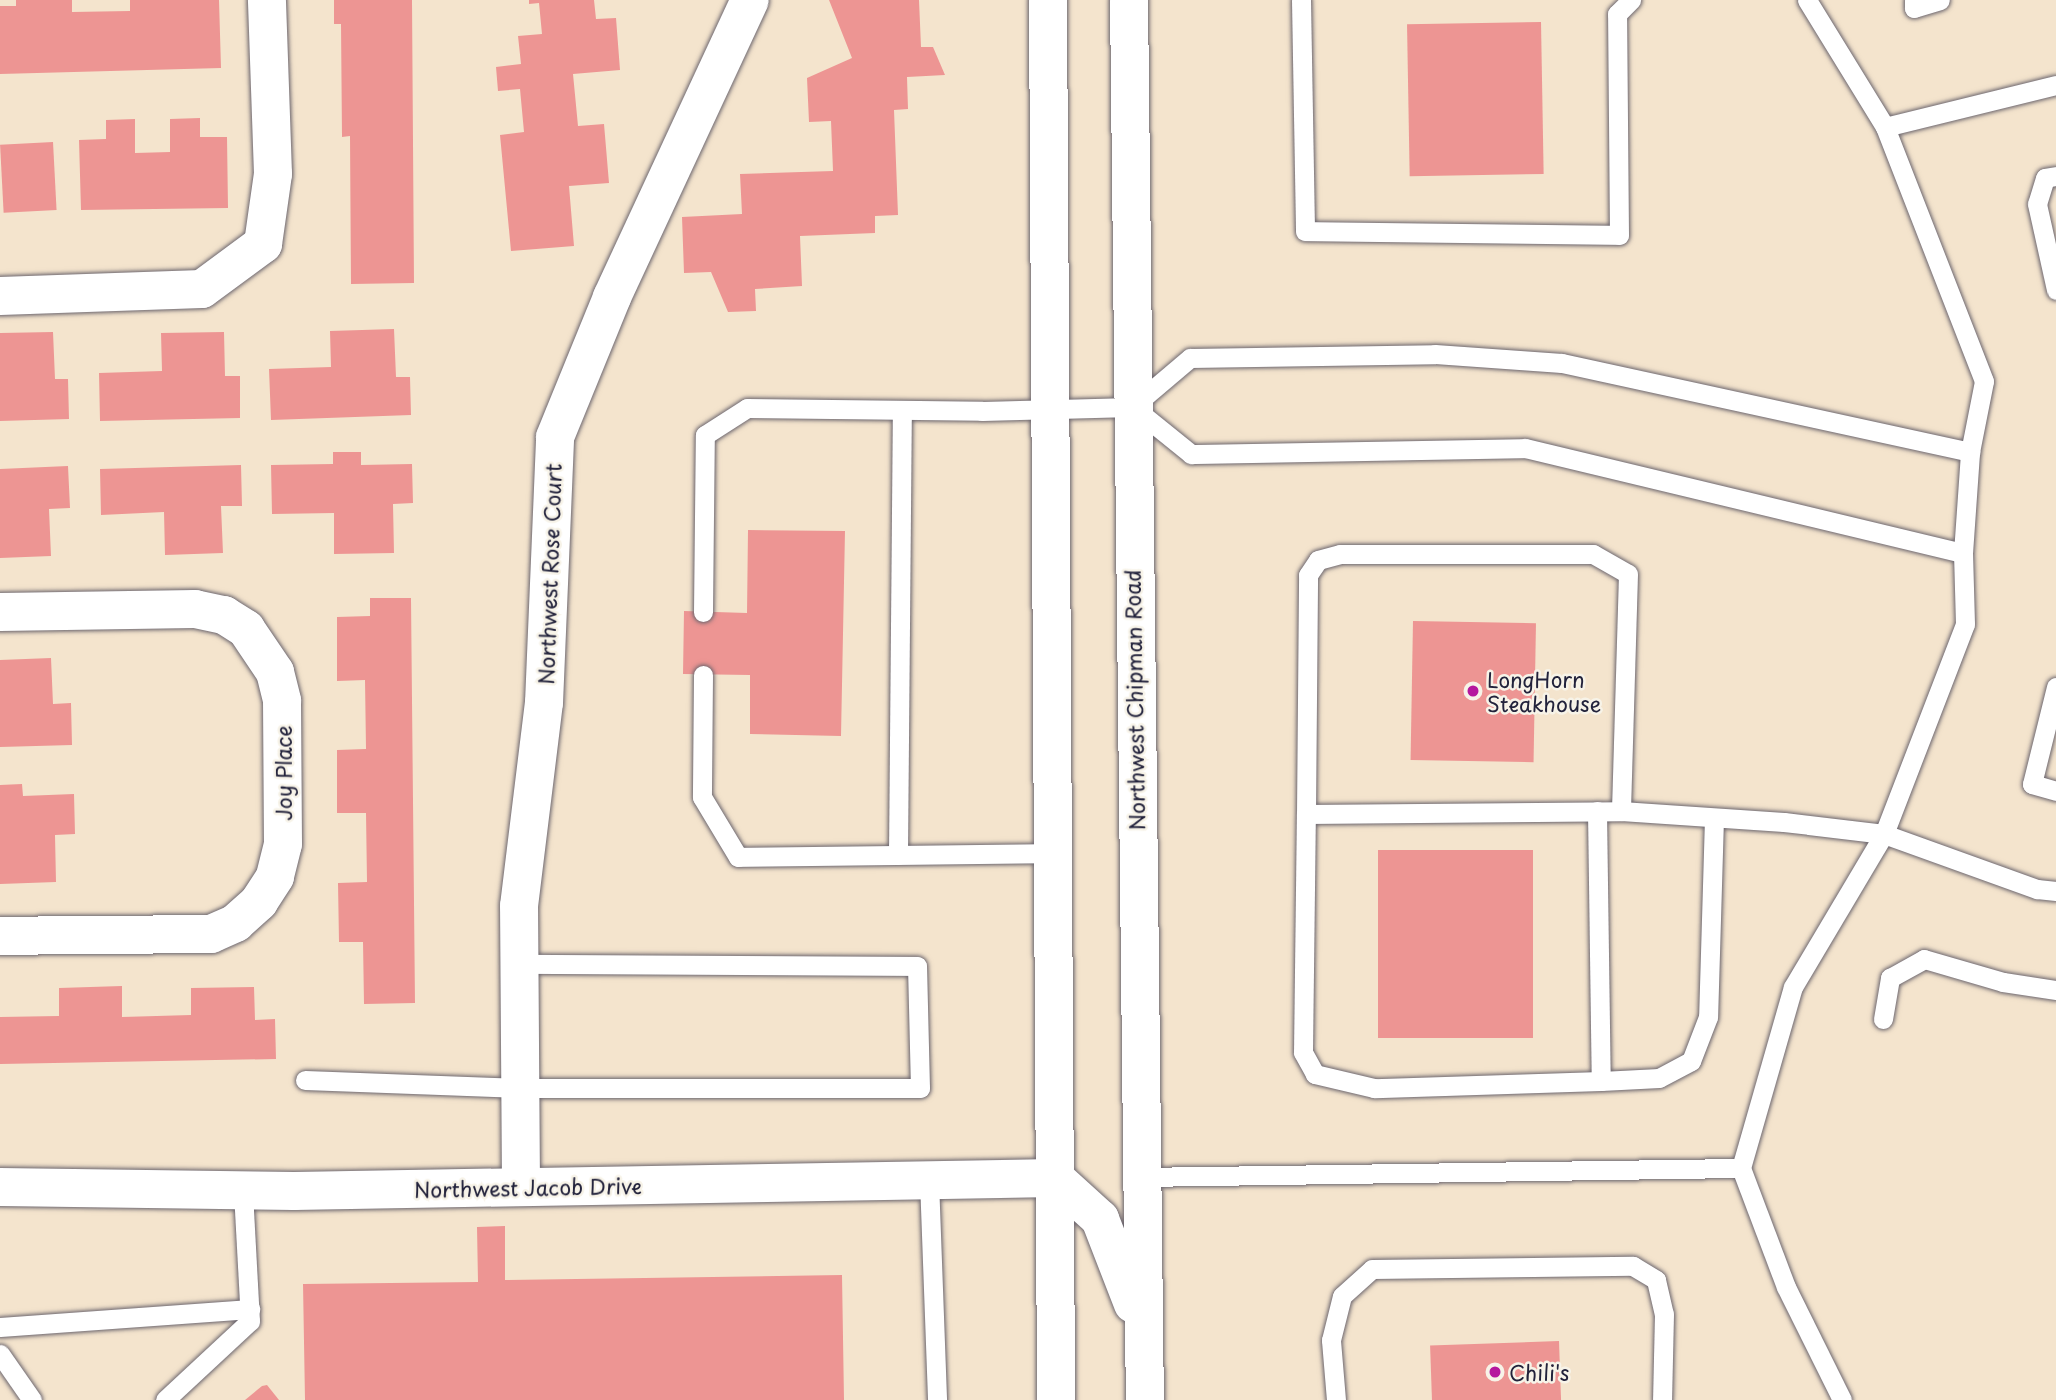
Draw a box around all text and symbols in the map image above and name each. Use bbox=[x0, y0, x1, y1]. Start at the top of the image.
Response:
street label: Northwest Rose Court bbox=[533, 463, 565, 685]
street label: Northwest Chipman Road bbox=[1119, 570, 1149, 830]
place label: LongHorn Steakhouse bbox=[1487, 666, 1601, 716]
marker: LongHorn Steakhouse bbox=[1465, 683, 1481, 699]
street label: Joy Place bbox=[270, 724, 296, 822]
street label: Northwest Jacob Drive bbox=[413, 1172, 643, 1202]
place label: Chili's bbox=[1509, 1359, 1569, 1385]
marker: Chili's bbox=[1487, 1364, 1503, 1380]

